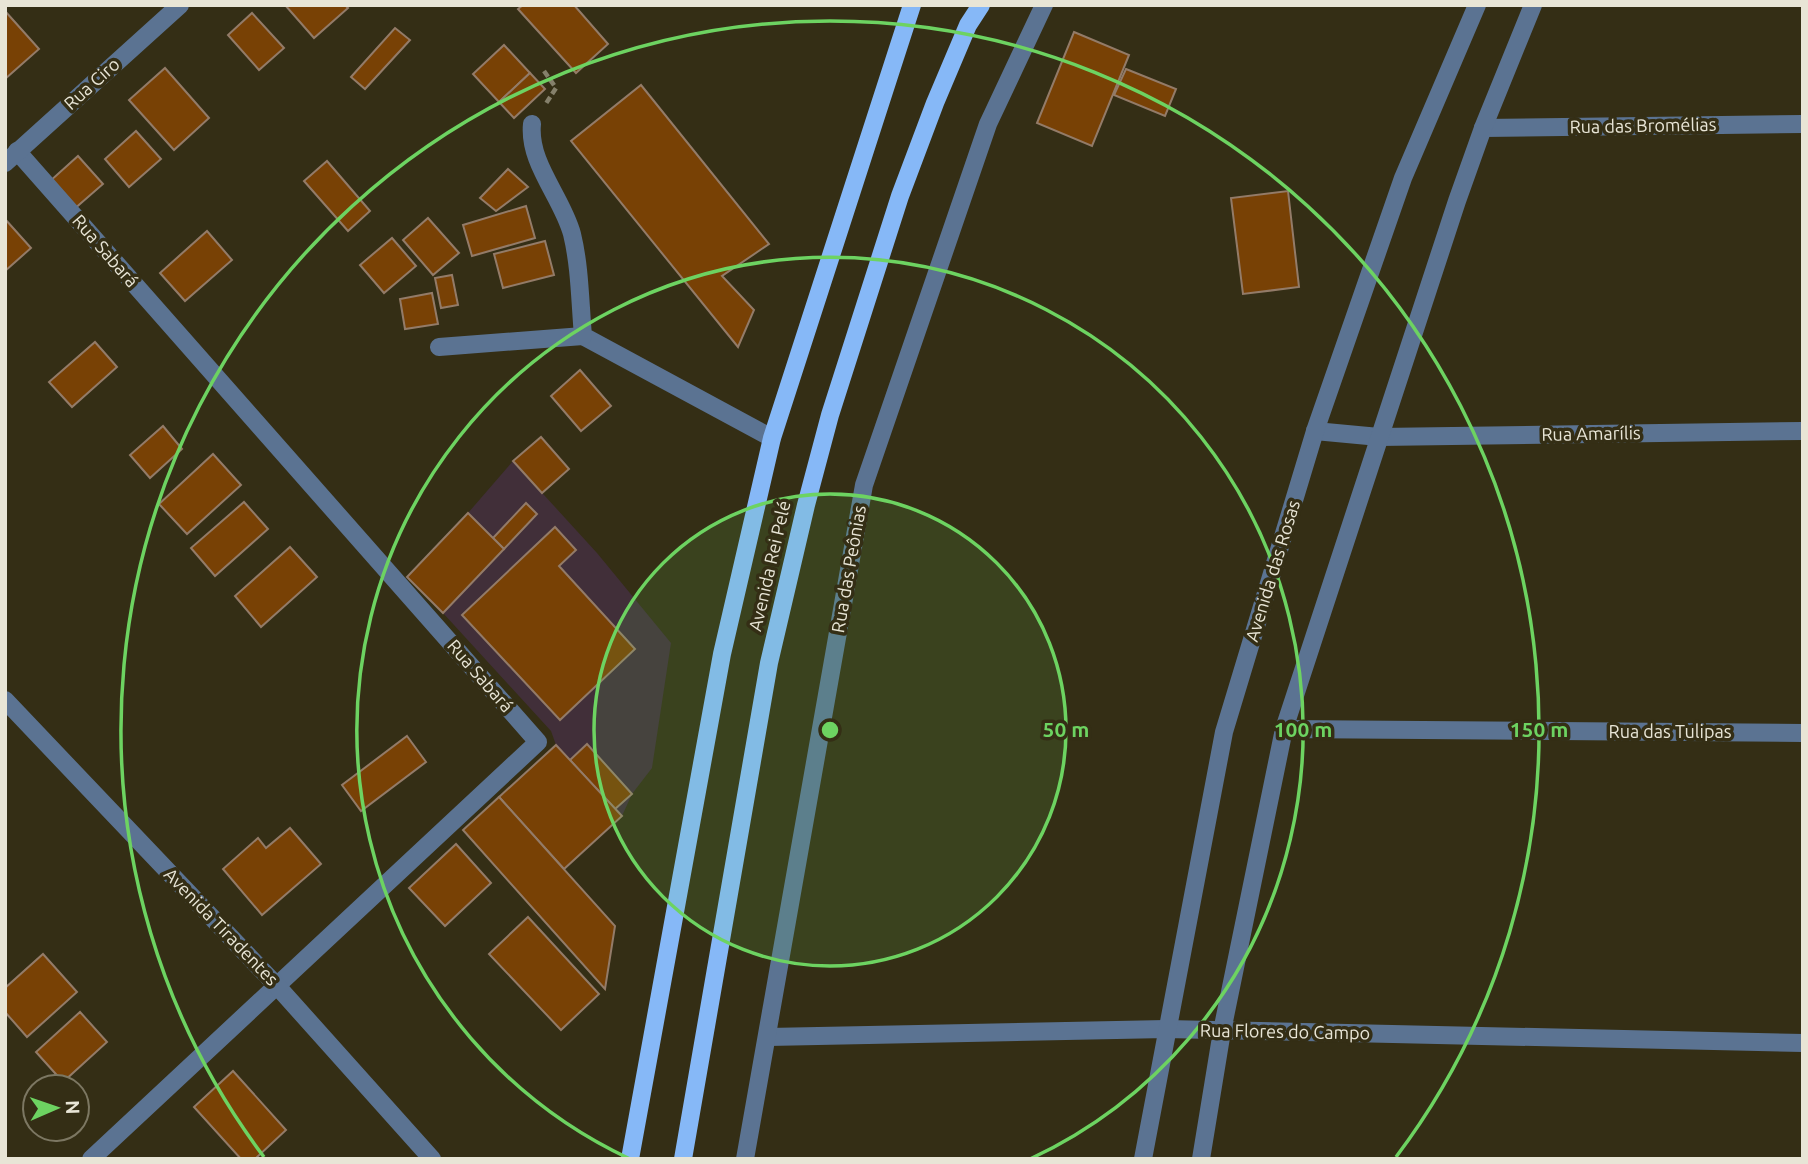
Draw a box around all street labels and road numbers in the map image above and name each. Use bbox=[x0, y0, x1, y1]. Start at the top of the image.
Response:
street label: Rua Ciro bbox=[60, 53, 123, 113]
street label: Rua das Bromélias bbox=[1569, 114, 1717, 136]
street label: Rua Sabará bbox=[69, 210, 143, 291]
street label: Rua Amarílis bbox=[1541, 422, 1641, 444]
street label: Avenida das Rosas bbox=[1241, 497, 1303, 644]
street label: Avenida Rei Pelé bbox=[744, 499, 794, 633]
street label: Rua das Peônias bbox=[827, 503, 869, 634]
street label: Rua Sabará bbox=[444, 635, 518, 716]
street label: Rua das Tulipas bbox=[1608, 721, 1732, 741]
street label: Avenida Tiradentes bbox=[161, 864, 283, 989]
street label: Rua Flores do Campo bbox=[1200, 1020, 1370, 1042]

